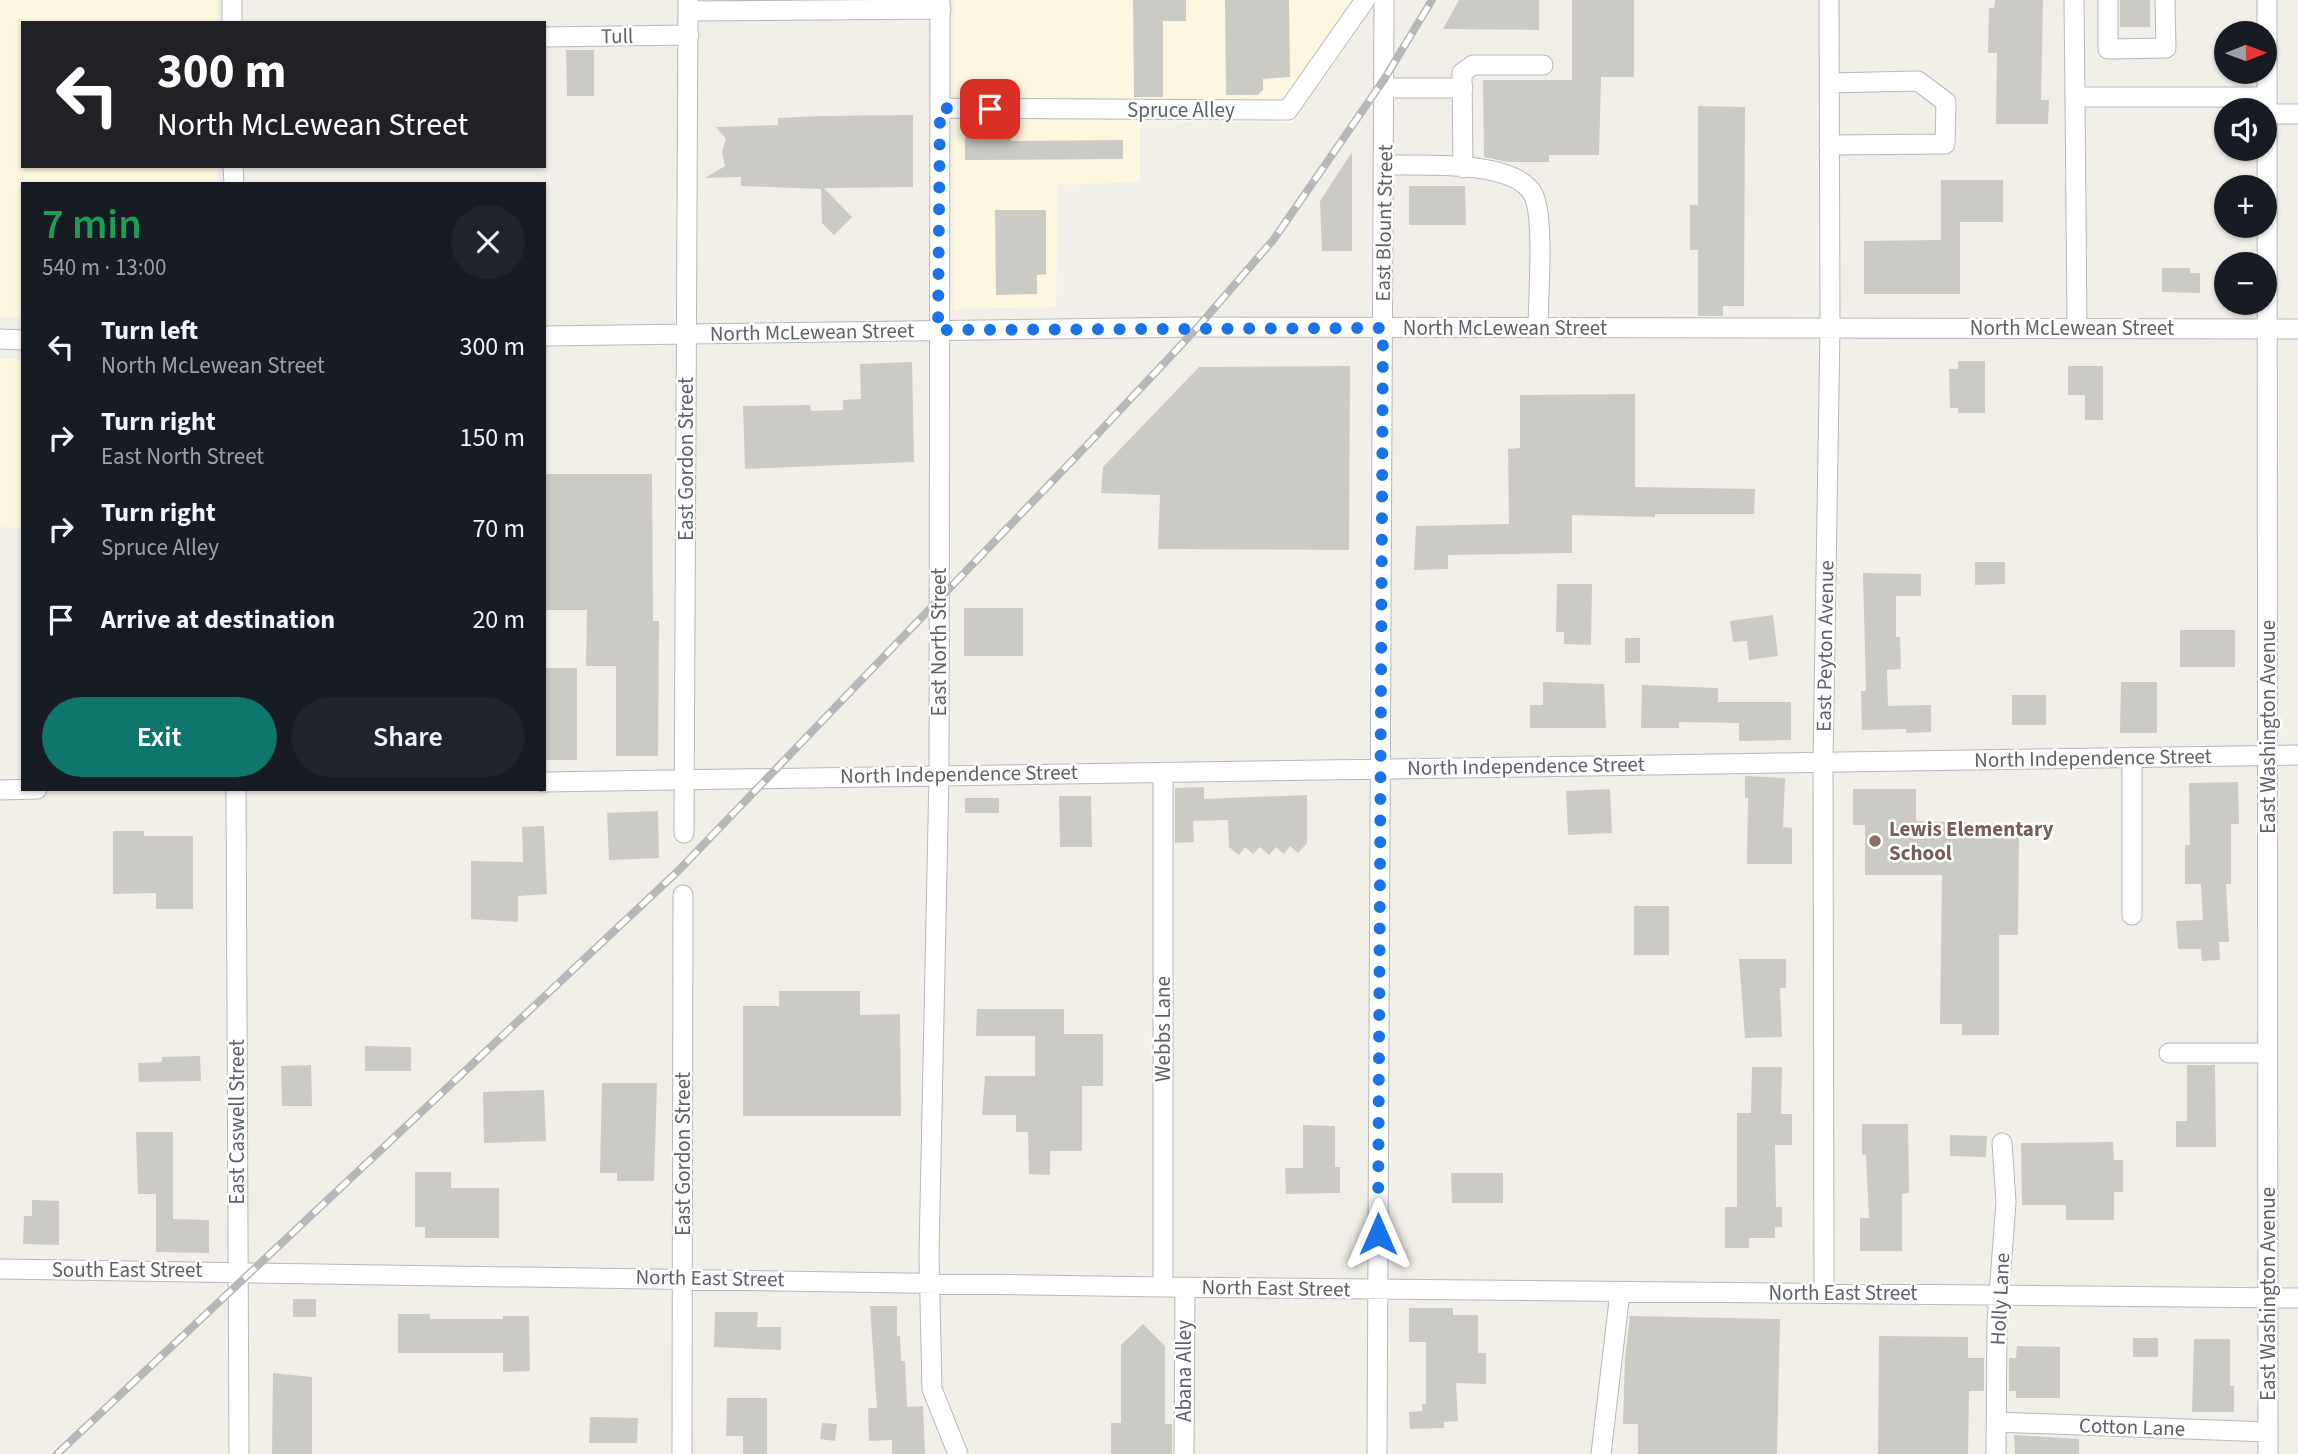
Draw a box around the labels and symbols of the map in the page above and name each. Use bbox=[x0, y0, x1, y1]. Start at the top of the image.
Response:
street label: Tull bbox=[601, 21, 633, 51]
north arrow bbox=[2214, 21, 2277, 84]
pin bbox=[960, 79, 1020, 139]
street label: Spruce Alley bbox=[1127, 95, 1235, 125]
street label: East Blount Street bbox=[1368, 144, 1400, 302]
street label: North McLewean Street bbox=[1403, 313, 1607, 343]
street label: North McLewean Street bbox=[1970, 313, 2174, 343]
street label: North McLewean Street bbox=[710, 315, 914, 349]
street label: East Gordon Street bbox=[671, 377, 701, 541]
street label: East Peyton Avenue bbox=[1809, 560, 1841, 732]
street label: East North Street bbox=[924, 568, 954, 716]
street label: East Washington Avenue bbox=[2253, 620, 2283, 834]
street label: North Independence Street bbox=[1974, 741, 2212, 775]
street label: North Independence Street bbox=[1407, 749, 1645, 783]
street label: North Independence Street bbox=[840, 757, 1078, 791]
place label: Lewis Elementary School bbox=[1889, 814, 2053, 868]
marker: Lewis Elementary School bbox=[1867, 833, 1883, 849]
street label: Webbs Lane bbox=[1148, 976, 1178, 1082]
street label: East Caswell Street bbox=[222, 1039, 252, 1205]
street label: East Gordon Street bbox=[668, 1072, 698, 1236]
street label: East Washington Avenue bbox=[2253, 1187, 2283, 1401]
position arrow bbox=[1341, 1197, 1415, 1271]
street label: Holly Lane bbox=[1983, 1252, 2017, 1346]
street label: South East Street bbox=[52, 1255, 202, 1285]
street label: North East Street bbox=[635, 1262, 785, 1294]
street label: North East Street bbox=[1201, 1272, 1351, 1304]
street label: North East Street bbox=[1769, 1278, 1917, 1308]
street label: Abana Alley bbox=[1169, 1320, 1199, 1422]
street label: Cotton Lane bbox=[2078, 1410, 2186, 1444]

